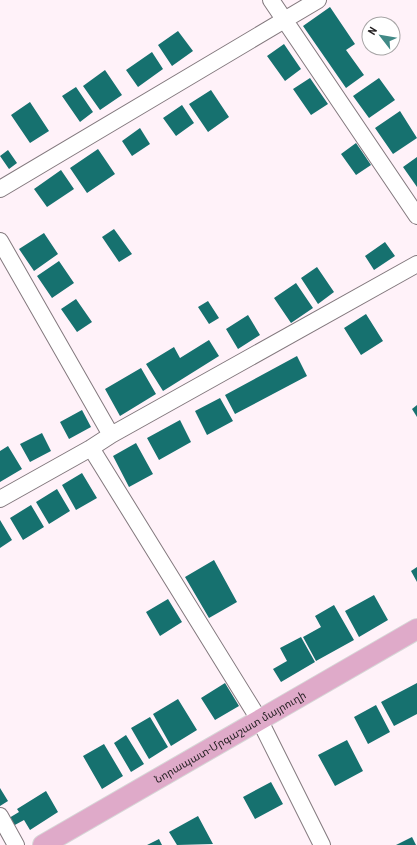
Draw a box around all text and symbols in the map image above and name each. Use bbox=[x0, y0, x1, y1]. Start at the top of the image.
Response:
north arrow bbox=[361, 16, 401, 56]
text: N bbox=[366, 25, 380, 37]
street label: Նորապատ-Մրգաշատ մայրուղի bbox=[152, 688, 308, 786]

